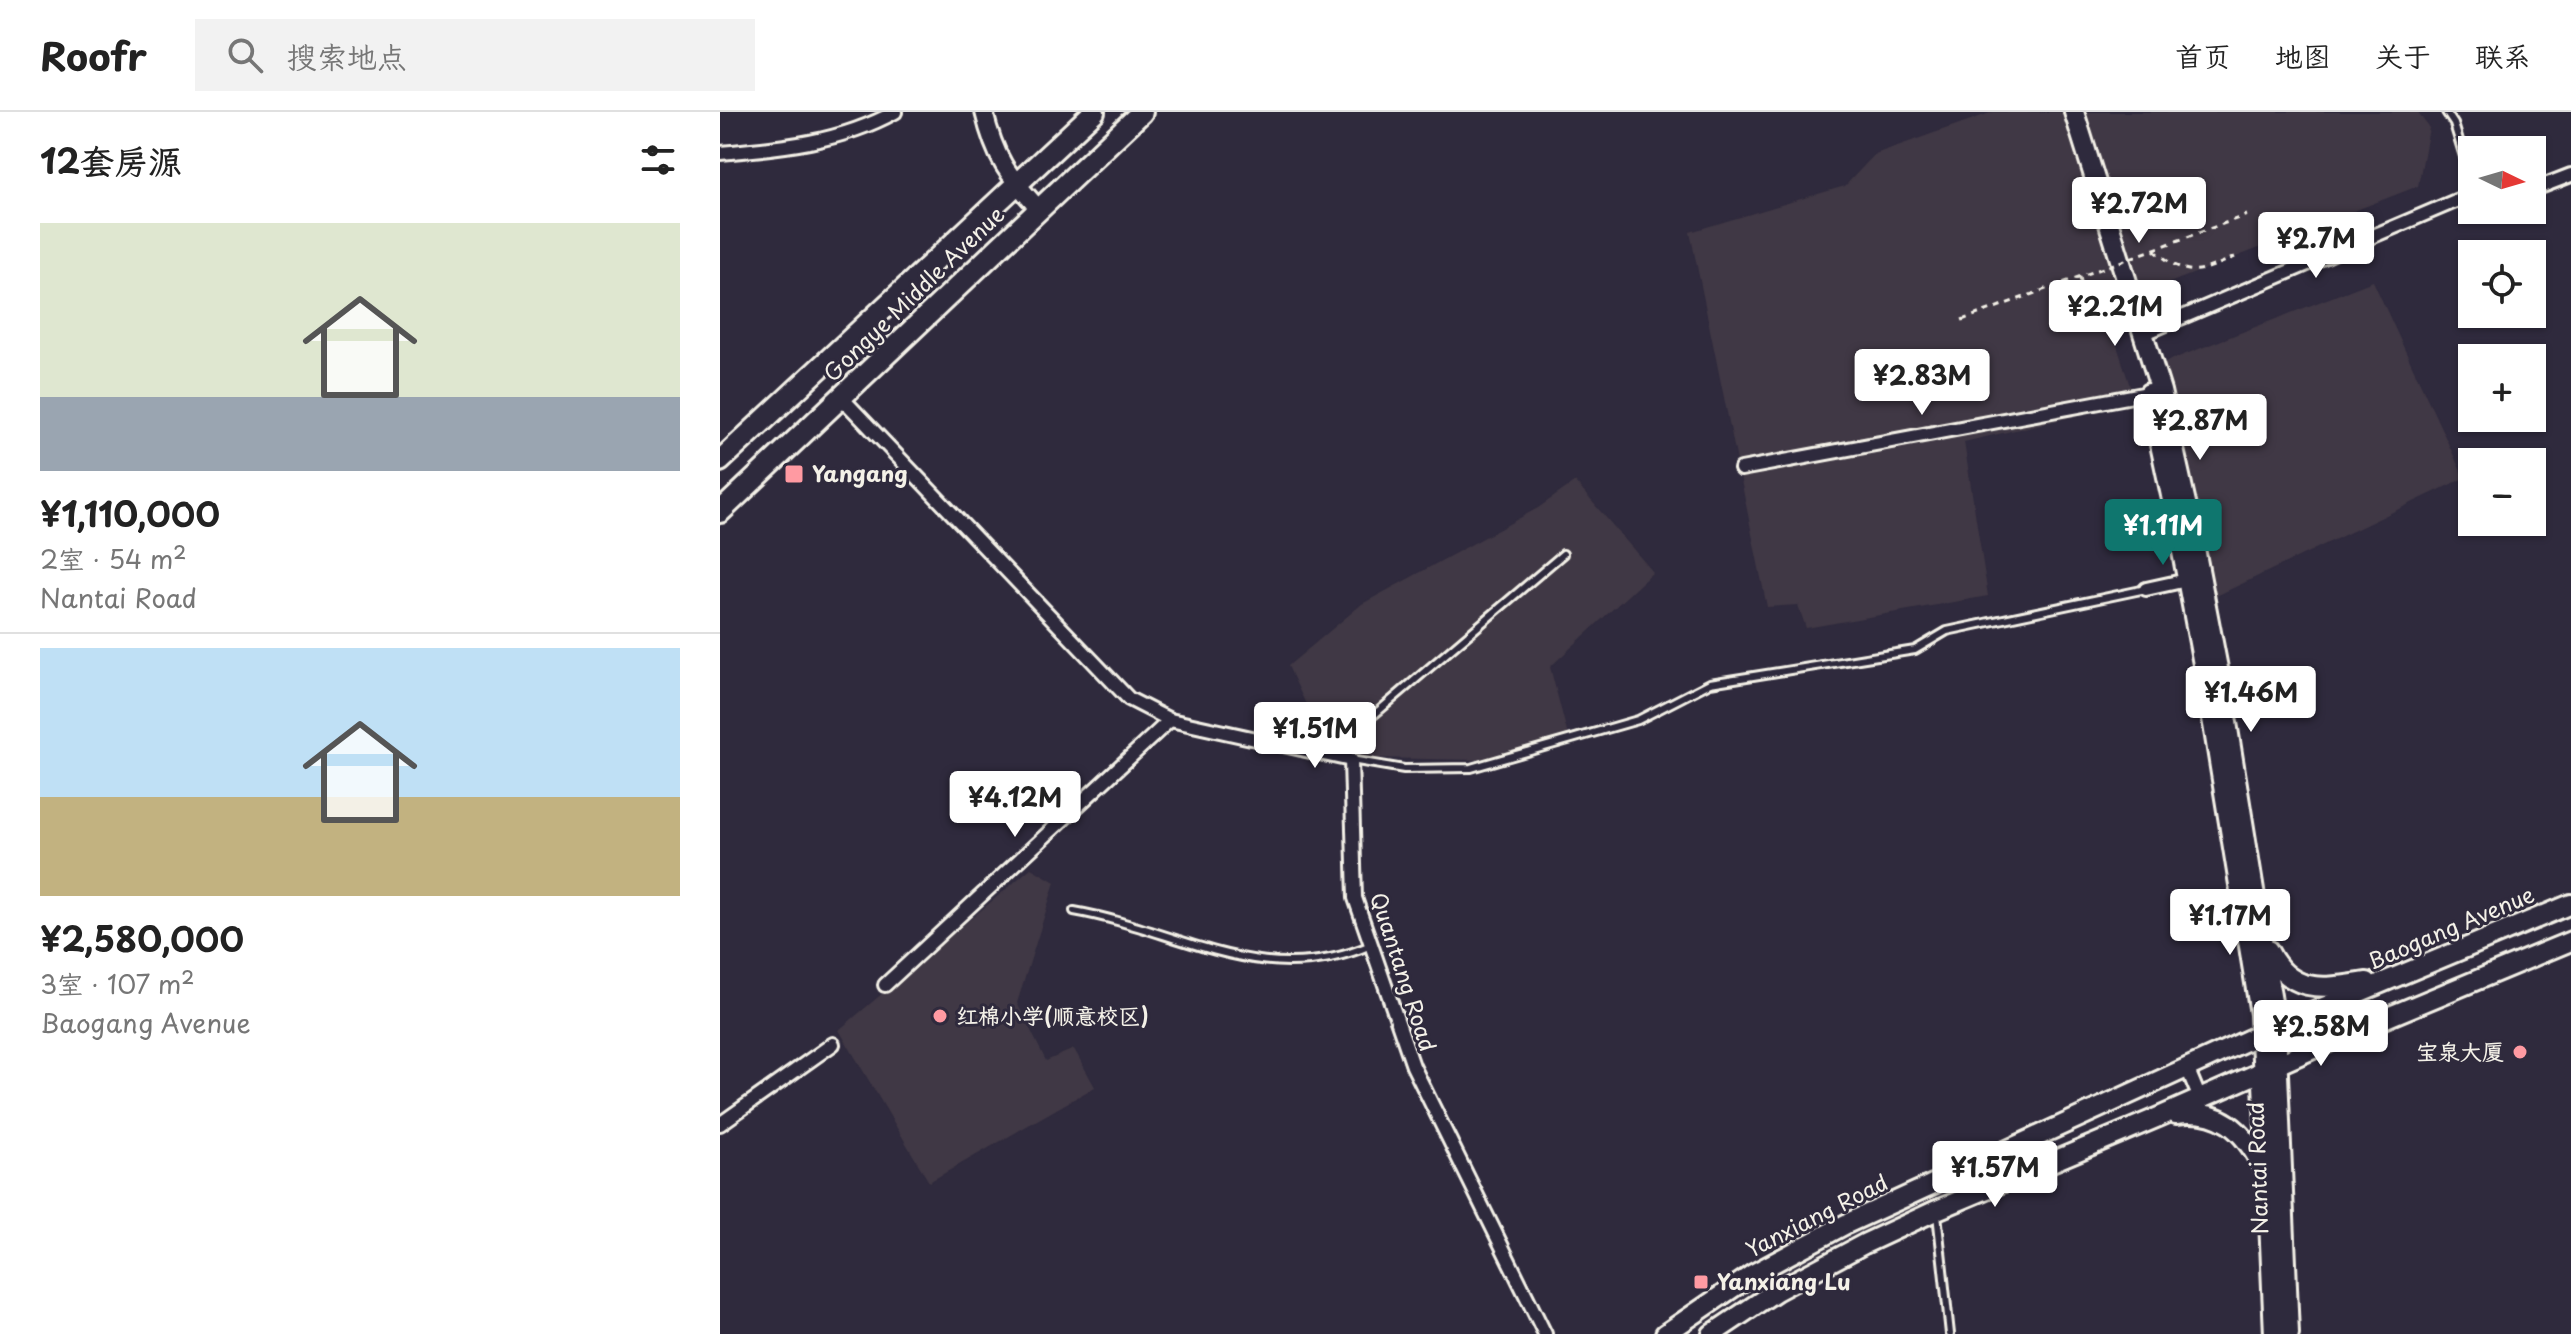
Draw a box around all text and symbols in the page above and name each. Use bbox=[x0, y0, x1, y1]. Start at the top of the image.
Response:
search box bbox=[195, 19, 755, 91]
text: Roofr bbox=[40, 27, 147, 84]
icon: search bbox=[223, 33, 267, 77]
text: 搜索地点 bbox=[287, 33, 407, 78]
text: 首页 bbox=[2175, 34, 2231, 77]
text: 地图 bbox=[2275, 34, 2331, 77]
text: 关于 bbox=[2375, 34, 2431, 77]
text: 联系 bbox=[2475, 34, 2531, 77]
text: 12套房源 bbox=[40, 134, 182, 186]
north arrow bbox=[2458, 136, 2546, 224]
map controls bbox=[2458, 136, 2546, 536]
icon: filters bbox=[636, 138, 680, 182]
pin: ¥2.72M bbox=[2074, 177, 2204, 245]
text: ¥2.72M bbox=[2090, 183, 2188, 222]
street label: Gongye Middle Avenue bbox=[815, 198, 1011, 388]
pin: ¥2.7M bbox=[2260, 212, 2372, 280]
text: ¥2.7M bbox=[2276, 218, 2356, 257]
button: locate bbox=[2458, 240, 2546, 328]
icon: home bbox=[288, 275, 432, 419]
pin: ¥2.21M bbox=[2050, 280, 2180, 348]
text: ¥2.21M bbox=[2067, 286, 2163, 325]
button: + bbox=[2458, 344, 2546, 432]
pin: ¥2.83M bbox=[1857, 349, 1987, 417]
text: ¥2.83M bbox=[1873, 355, 1971, 394]
pin: ¥2.87M bbox=[2135, 394, 2265, 462]
text: ¥2.87M bbox=[2152, 400, 2248, 439]
button: − bbox=[2458, 448, 2546, 536]
place label: Yangang bbox=[812, 456, 908, 489]
marker: Yangang bbox=[783, 463, 805, 485]
text: ¥1,110,000 bbox=[40, 487, 220, 539]
pin: ¥1.11M bbox=[2098, 499, 2228, 567]
text: ¥1.11M bbox=[2123, 505, 2203, 544]
text: 2室 · 54 m² bbox=[40, 539, 187, 578]
text: Nantai Road bbox=[40, 578, 197, 617]
pin: ¥1.46M bbox=[2186, 666, 2316, 734]
text: ¥1.46M bbox=[2204, 672, 2298, 711]
icon: home bbox=[288, 700, 432, 844]
pin: ¥1.51M bbox=[1250, 702, 1380, 770]
text: ¥1.51M bbox=[1272, 708, 1358, 747]
pin: ¥4.12M bbox=[950, 771, 1080, 839]
text: ¥4.12M bbox=[968, 777, 1062, 816]
street label: Baogang Avenue bbox=[2362, 877, 2539, 977]
street label: Quantang Road bbox=[1363, 888, 1446, 1055]
pin: ¥1.17M bbox=[2165, 889, 2295, 957]
text: ¥1.17M bbox=[2188, 895, 2272, 934]
text: ¥2,580,000 bbox=[40, 912, 244, 964]
text: 3室 · 107 m² bbox=[40, 964, 195, 1003]
place label: 红棉小学(顺意校区) bbox=[956, 998, 1149, 1031]
pin: ¥2.58M bbox=[2256, 1000, 2386, 1068]
text: Baogang Avenue bbox=[40, 1003, 251, 1042]
text: ¥2.58M bbox=[2272, 1006, 2370, 1045]
marker: 红棉小学(顺意校区) bbox=[931, 1007, 949, 1025]
place label: 宝泉大厦 bbox=[2416, 1034, 2504, 1067]
marker: 宝泉大厦 bbox=[2511, 1043, 2529, 1061]
street label: Nantai Road bbox=[2238, 1101, 2275, 1235]
pin: ¥1.57M bbox=[1930, 1141, 2060, 1209]
text: ¥1.57M bbox=[1950, 1147, 2040, 1186]
street label: Yanxiang Road bbox=[1739, 1165, 1893, 1265]
place label: Yanxiang Lu bbox=[1717, 1264, 1851, 1297]
marker: Yanxiang Lu bbox=[1692, 1273, 1710, 1291]

